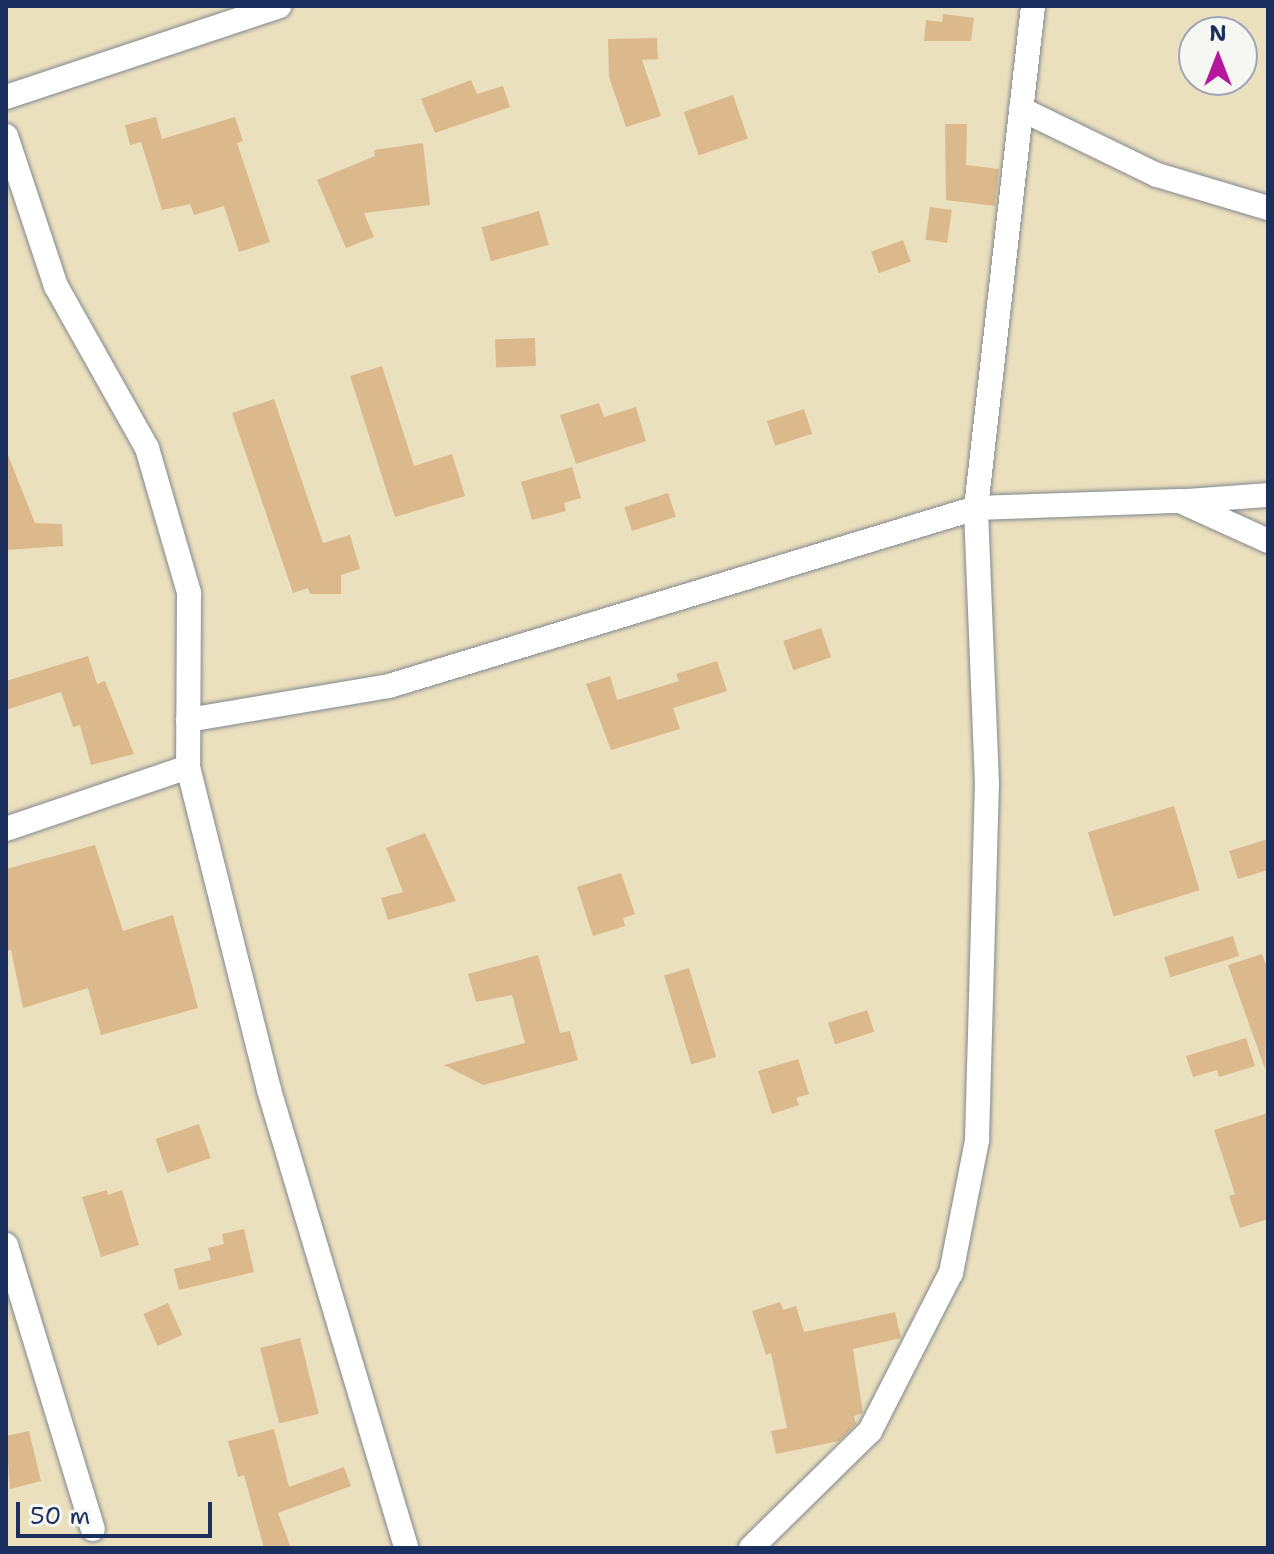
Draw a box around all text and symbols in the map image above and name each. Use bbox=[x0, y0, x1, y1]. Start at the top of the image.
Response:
north arrow bbox=[1178, 16, 1258, 96]
text: N bbox=[1209, 19, 1227, 48]
scale bar bbox=[20, 1486, 216, 1536]
text: 50 m bbox=[30, 1500, 90, 1532]

